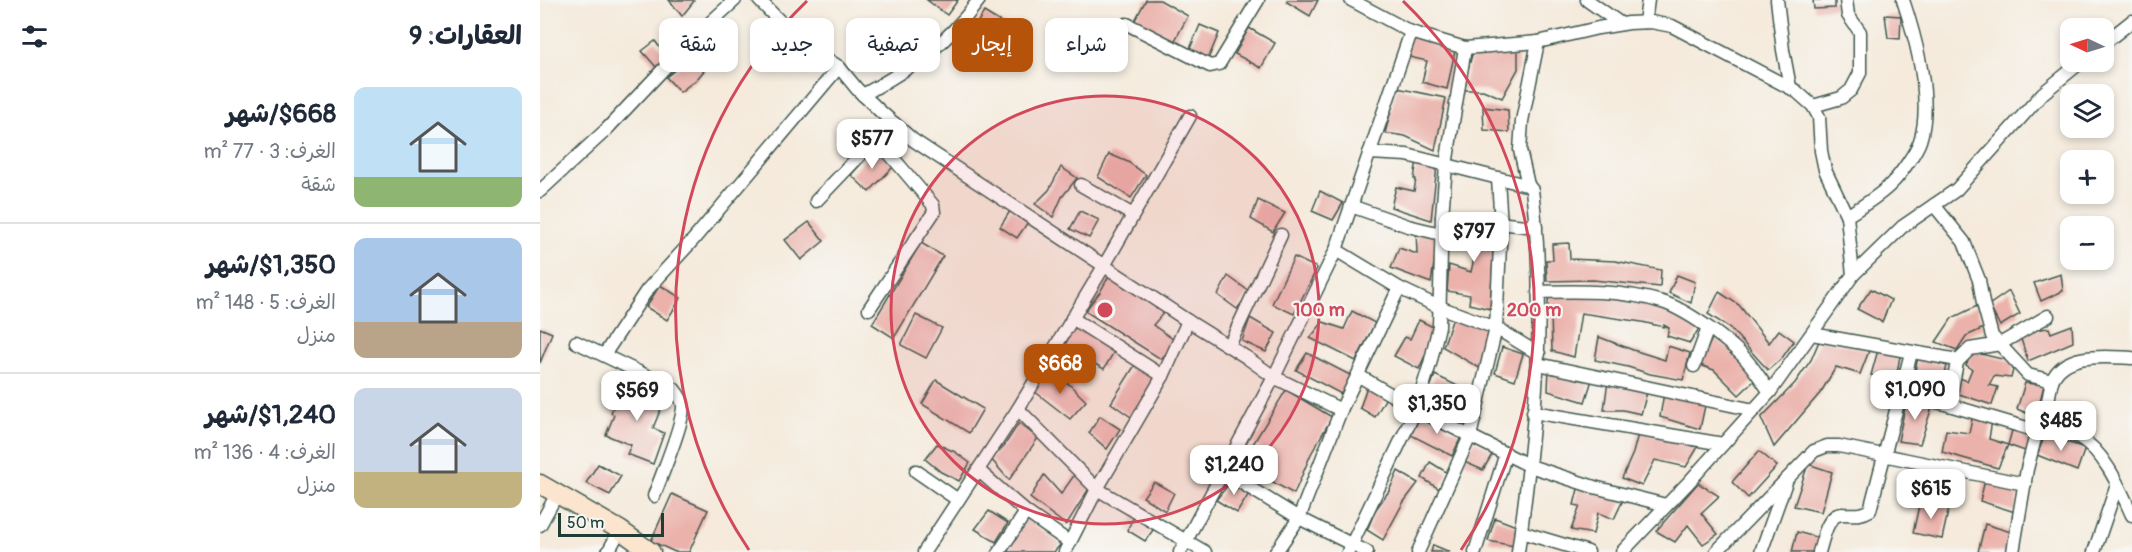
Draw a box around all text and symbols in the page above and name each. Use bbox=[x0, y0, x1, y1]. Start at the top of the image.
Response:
chip: شقة bbox=[659, 18, 738, 72]
chip: جديد bbox=[750, 18, 834, 72]
chip: تصفية bbox=[846, 18, 940, 72]
chip: إيجار bbox=[952, 18, 1033, 72]
chip: شراء bbox=[1045, 18, 1128, 72]
north arrow bbox=[2060, 18, 2114, 72]
map controls bbox=[2060, 18, 2114, 270]
icon: filters bbox=[18, 20, 51, 53]
text: العقارات: 9 bbox=[409, 20, 522, 52]
button: layers bbox=[2060, 84, 2114, 138]
text: $668/شهر bbox=[226, 98, 336, 130]
icon: home bbox=[402, 111, 474, 183]
pin: $577 bbox=[836, 119, 908, 170]
text: $577 bbox=[851, 126, 893, 151]
text: الغرف: 3 · 77 m² bbox=[204, 139, 336, 164]
button: + bbox=[2060, 150, 2114, 204]
text: شقة bbox=[301, 172, 336, 197]
pin: $797 bbox=[1438, 212, 1510, 263]
button: − bbox=[2060, 216, 2114, 270]
text: $797 bbox=[1453, 219, 1495, 244]
text: $1,350/شهر bbox=[206, 249, 336, 281]
icon: home bbox=[402, 262, 474, 334]
text: الغرف: 5 · 148 m² bbox=[196, 290, 336, 315]
text: 100 m bbox=[1293, 299, 1345, 322]
text: 200 m bbox=[1507, 299, 1561, 322]
centre of rings bbox=[1095, 300, 1115, 320]
text: منزل bbox=[297, 323, 336, 348]
pin: $668 bbox=[1024, 344, 1096, 395]
text: $668 bbox=[1038, 351, 1082, 376]
pin: $1,090 bbox=[1866, 370, 1964, 421]
pin: $569 bbox=[601, 371, 673, 422]
text: $1,090 bbox=[1884, 377, 1946, 402]
text: $569 bbox=[615, 378, 659, 403]
pin: $1,350 bbox=[1388, 384, 1486, 435]
text: $1,350 bbox=[1407, 391, 1467, 416]
text: $1,240/شهر bbox=[205, 399, 336, 431]
pin: $485 bbox=[2025, 401, 2097, 452]
text: $485 bbox=[2039, 408, 2083, 433]
icon: home bbox=[402, 412, 474, 484]
text: الغرف: 4 · 136 m² bbox=[194, 440, 336, 465]
pin: $1,240 bbox=[1185, 445, 1283, 496]
text: $1,240 bbox=[1204, 452, 1264, 477]
pin: $615 bbox=[1895, 469, 1967, 520]
text: منزل bbox=[297, 473, 336, 498]
text: $615 bbox=[1910, 476, 1952, 501]
scale bar bbox=[558, 510, 664, 538]
text: 50 m bbox=[567, 513, 604, 533]

